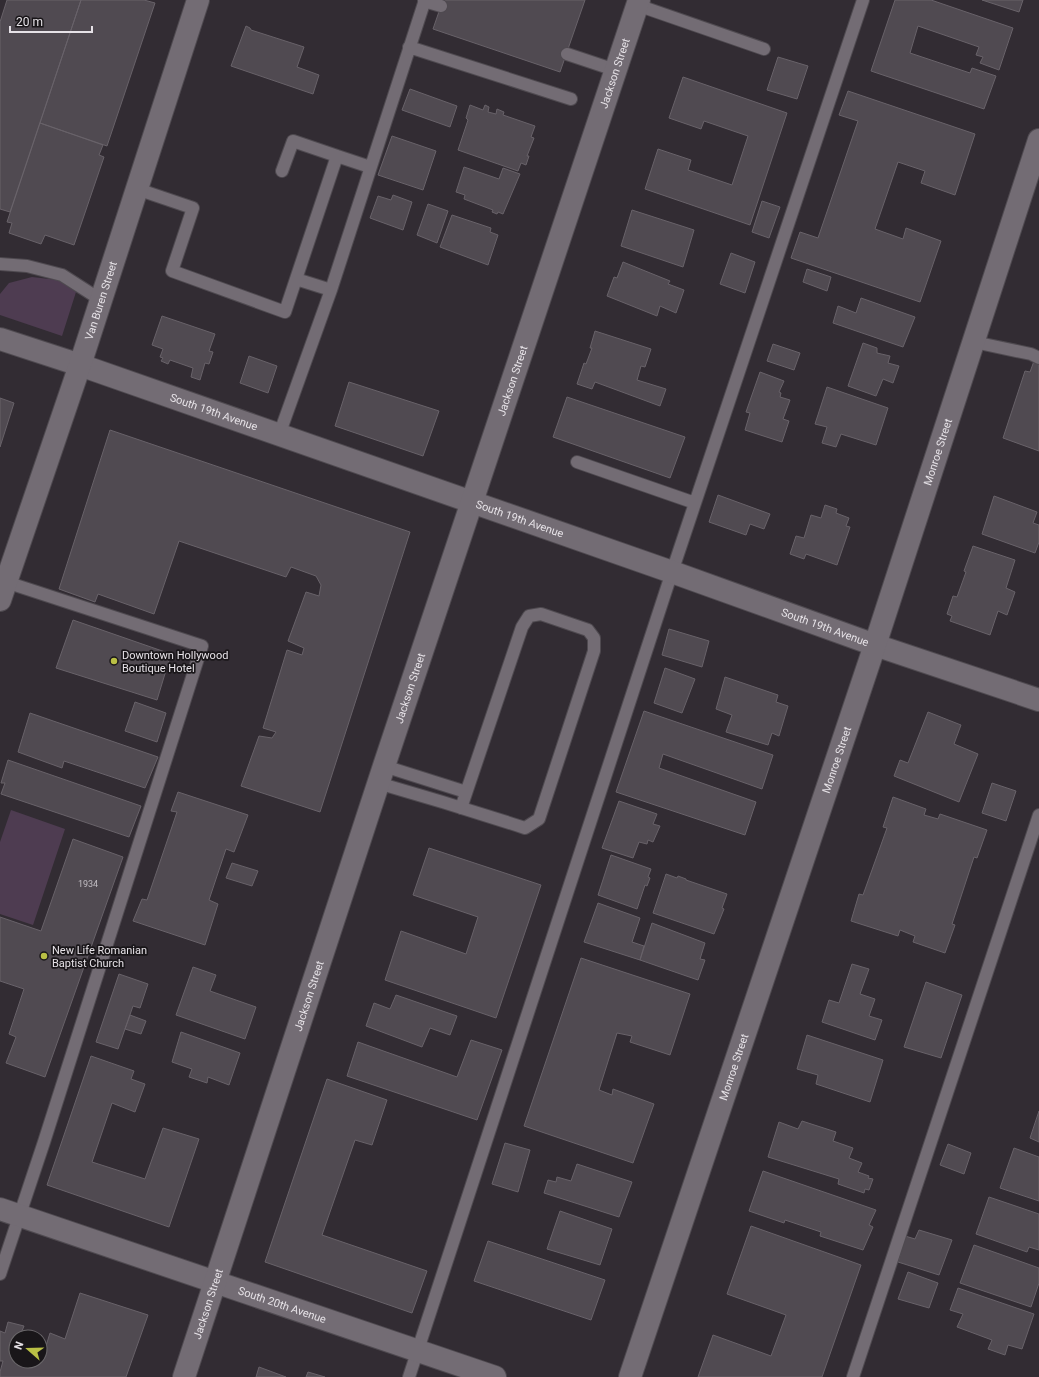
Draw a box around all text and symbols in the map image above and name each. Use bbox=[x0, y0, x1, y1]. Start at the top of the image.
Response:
scale bar bbox=[10, 8, 92, 34]
text: 20 m bbox=[16, 15, 43, 29]
street label: Jackson Street bbox=[597, 36, 632, 110]
street label: Van Buren Street bbox=[82, 259, 120, 341]
street label: Jackson Street bbox=[495, 344, 530, 418]
street label: South 19th Avenue bbox=[168, 390, 260, 433]
street label: Monroe Street bbox=[921, 416, 955, 487]
street label: South 19th Avenue bbox=[474, 497, 566, 540]
street label: South 19th Avenue bbox=[780, 605, 871, 649]
place label: Downtown Hollywood Boutique Hotel bbox=[122, 649, 228, 675]
street label: Jackson Street bbox=[392, 651, 428, 725]
marker: Downtown Hollywood Boutique Hotel bbox=[109, 656, 119, 666]
street label: Monroe Street bbox=[819, 724, 854, 795]
house number: 1934 bbox=[78, 879, 98, 889]
place label: New Life Romanian Baptist Church bbox=[52, 944, 147, 970]
marker: New Life Romanian Baptist Church bbox=[39, 951, 49, 961]
street label: Jackson Street bbox=[291, 959, 326, 1033]
street label: Monroe Street bbox=[717, 1032, 751, 1102]
street label: Jackson Street bbox=[190, 1267, 226, 1341]
street label: South 20th Avenue bbox=[236, 1284, 328, 1326]
north arrow bbox=[8, 1329, 48, 1369]
text: N bbox=[12, 1340, 27, 1352]

